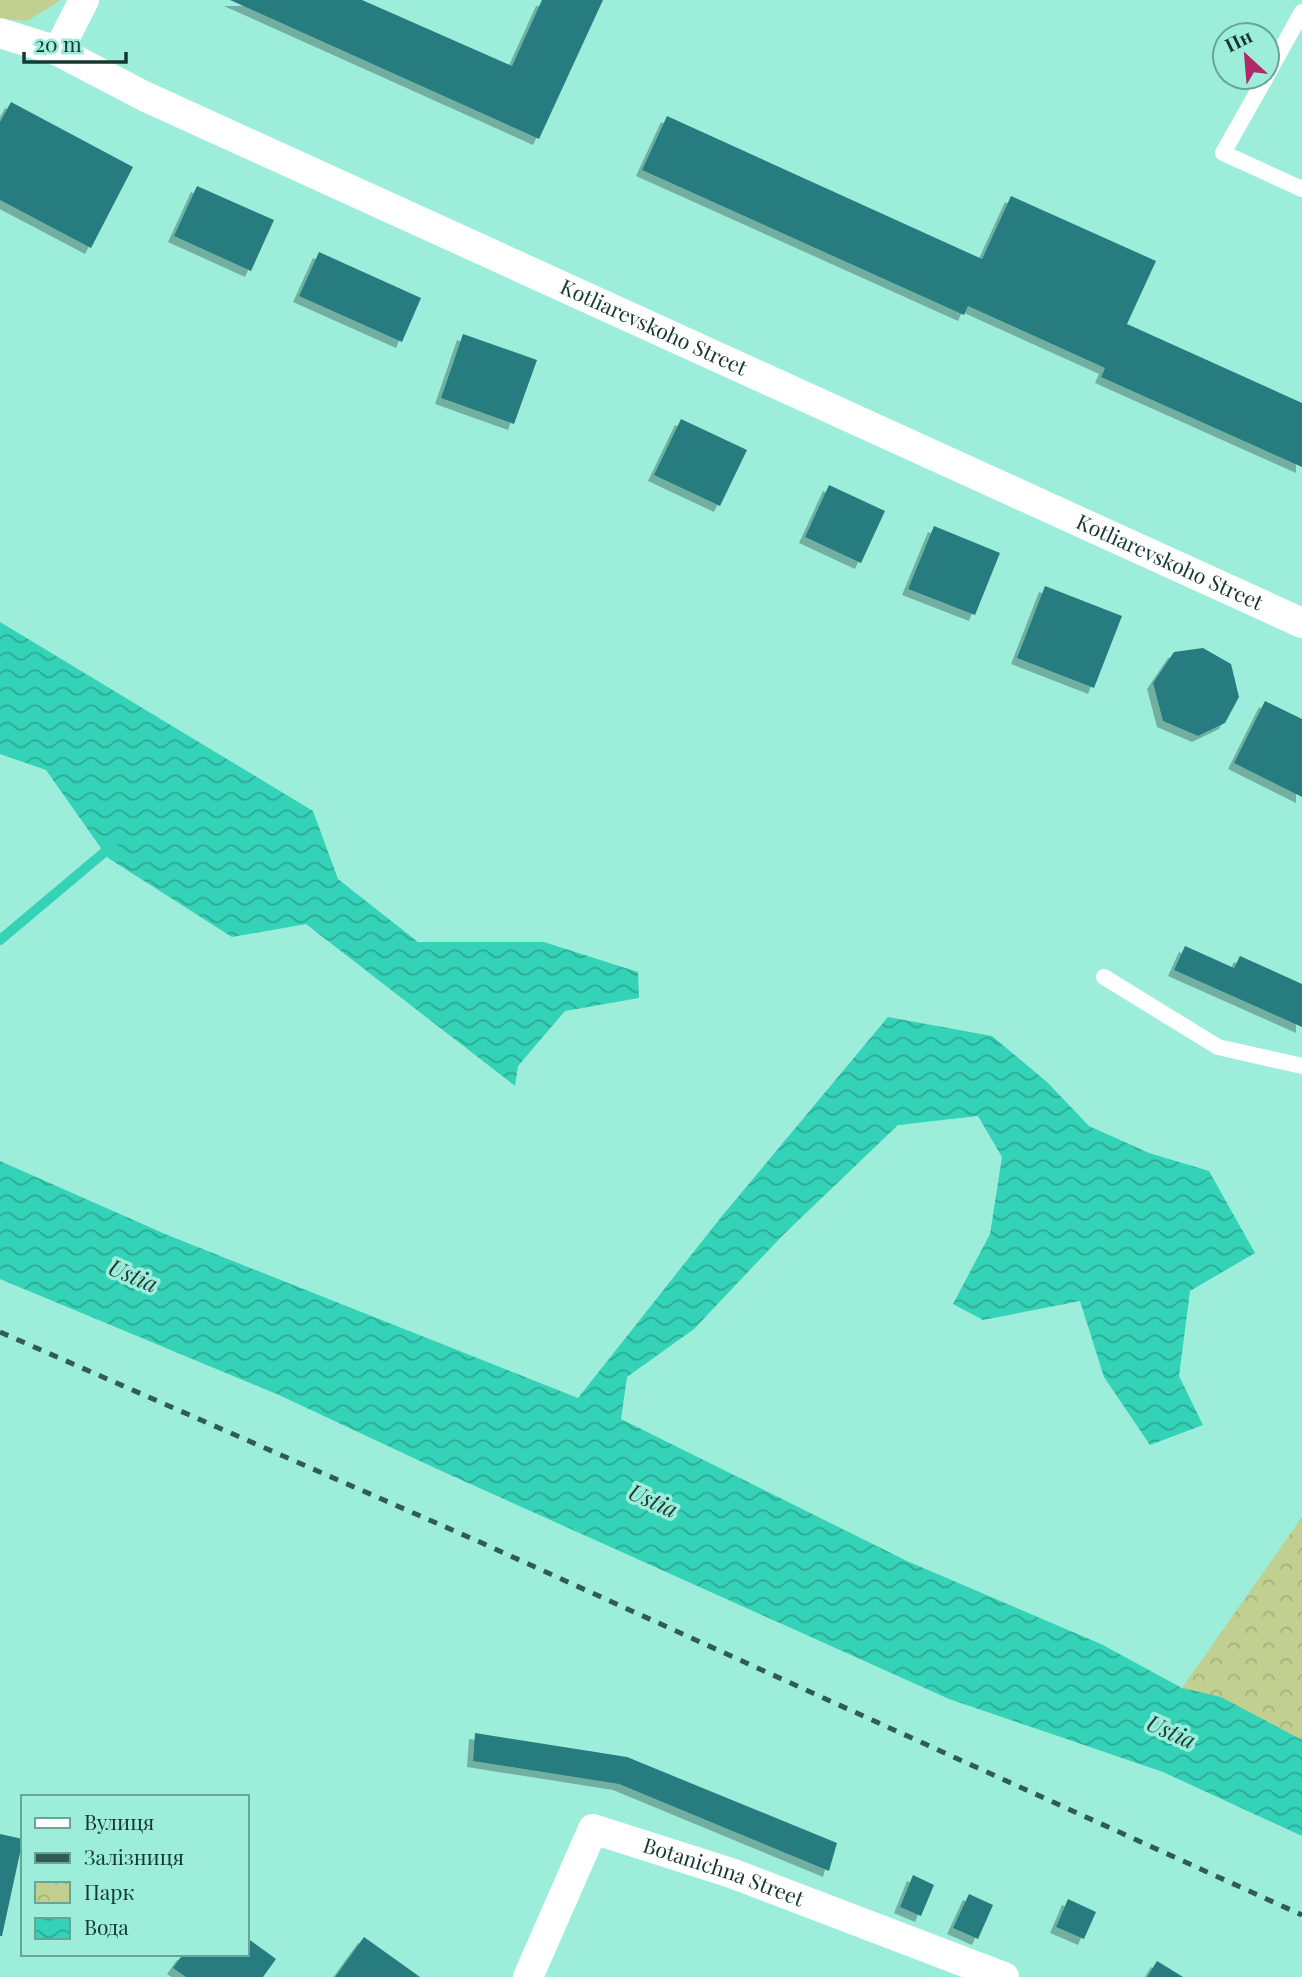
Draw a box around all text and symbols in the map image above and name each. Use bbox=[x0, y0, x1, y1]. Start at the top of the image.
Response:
scale bar bbox=[24, 21, 126, 65]
north arrow bbox=[1211, 21, 1281, 91]
text: Пн bbox=[1220, 22, 1256, 57]
text: 20 m bbox=[35, 29, 82, 57]
street label: Kotliarevskoho Street bbox=[556, 271, 753, 381]
street label: Kotliarevskoho Street bbox=[1073, 506, 1269, 616]
water label: Ustia bbox=[104, 1250, 163, 1299]
water label: Ustia bbox=[624, 1475, 683, 1524]
water label: Ustia bbox=[1142, 1706, 1201, 1755]
legend bbox=[21, 1795, 248, 1956]
text: Вулиця bbox=[84, 1807, 154, 1835]
street label: Botanichna Street bbox=[640, 1830, 809, 1912]
text: Залізниця bbox=[84, 1842, 184, 1870]
text: Парк bbox=[84, 1877, 134, 1905]
text: Вода bbox=[84, 1912, 129, 1940]

